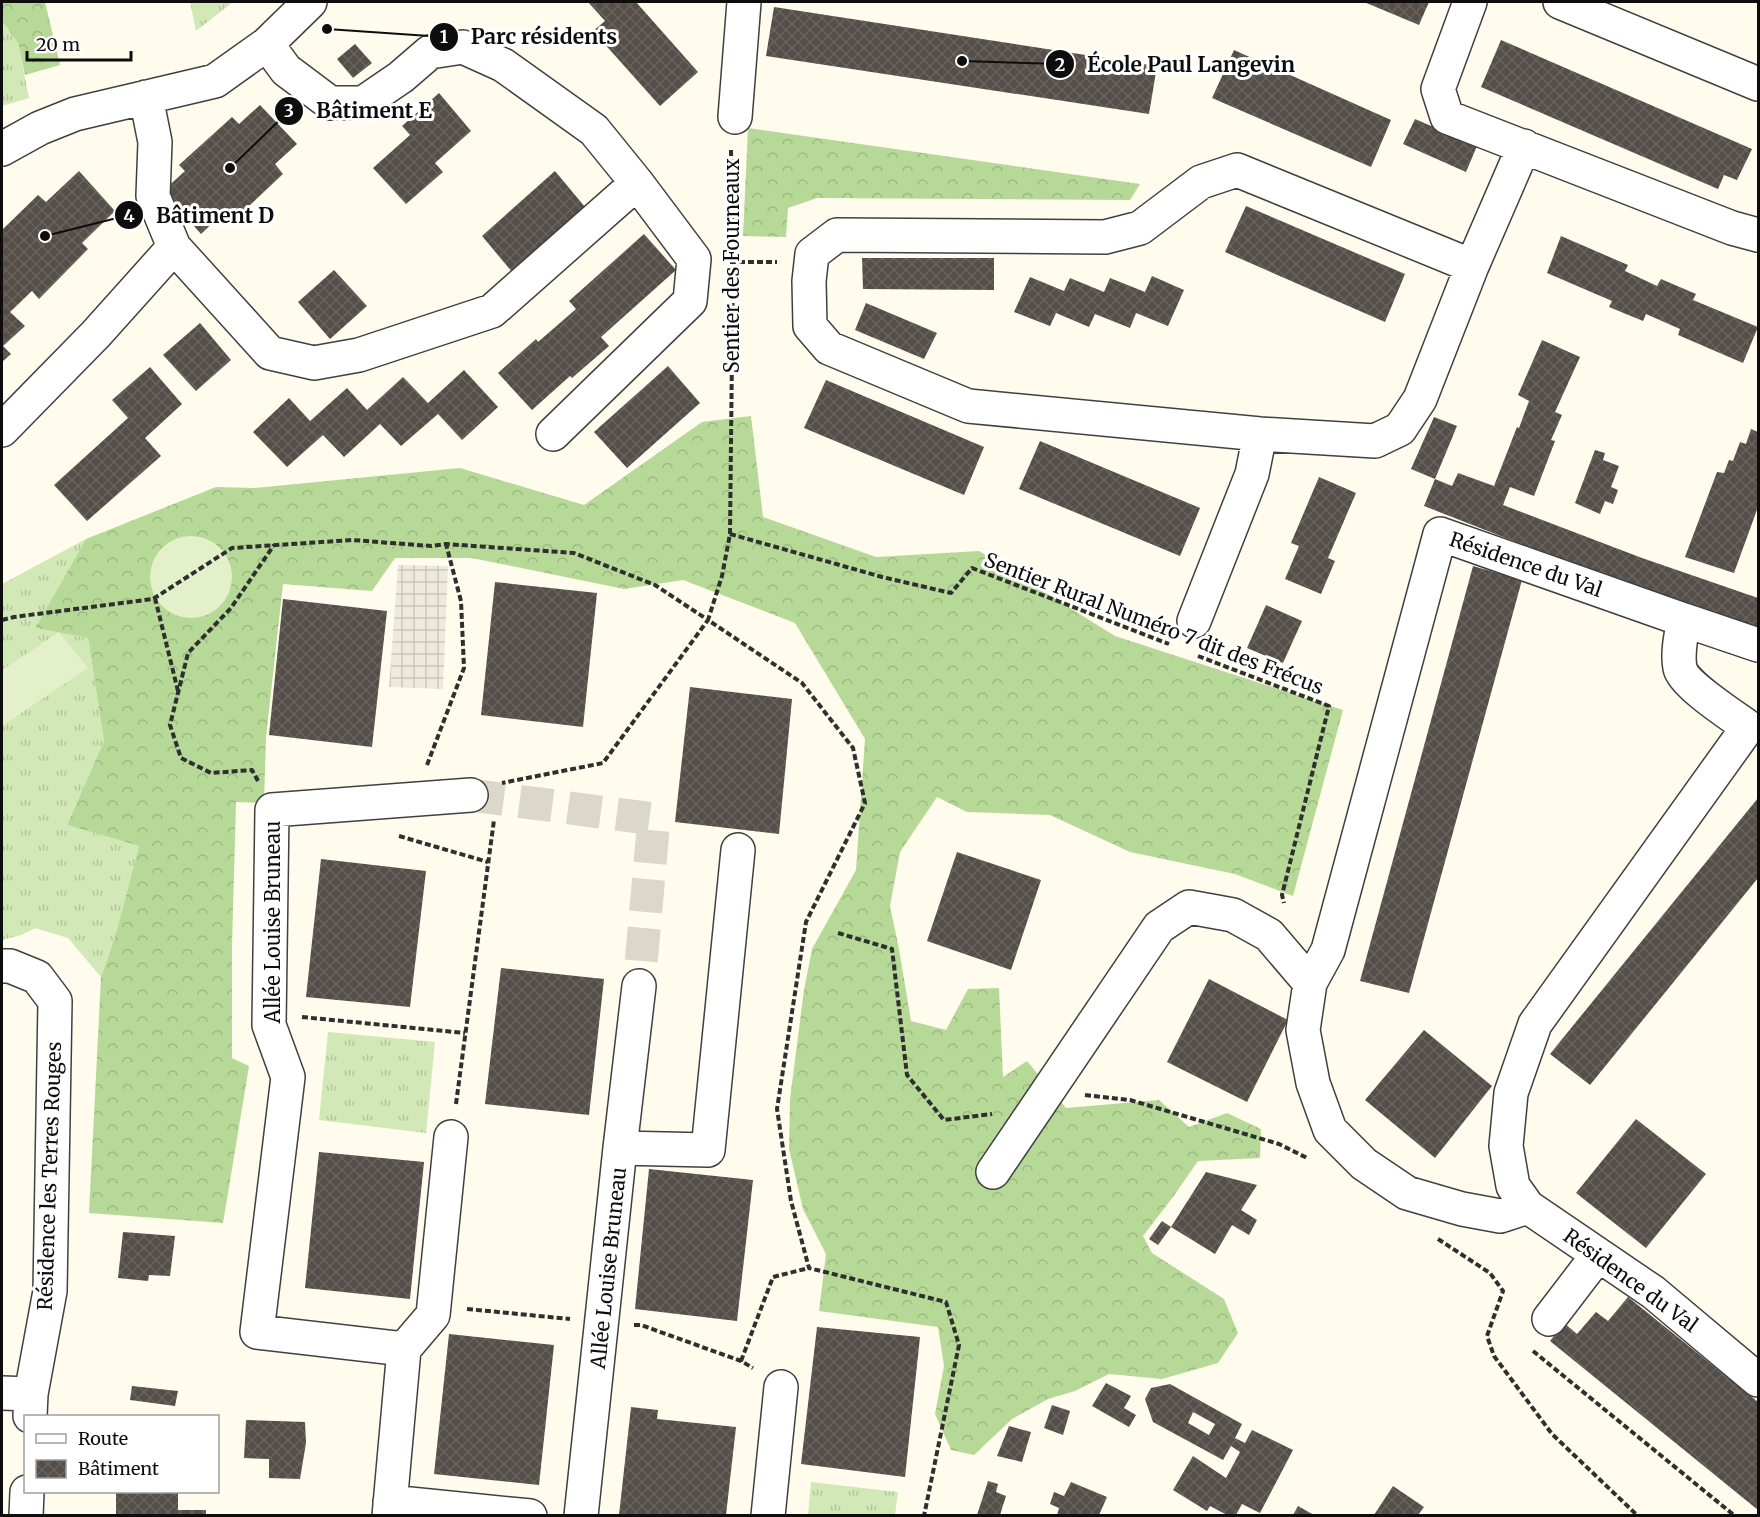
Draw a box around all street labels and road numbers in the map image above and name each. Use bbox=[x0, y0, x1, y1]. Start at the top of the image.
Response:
street label: Sentier des Fourneaux bbox=[719, 159, 744, 373]
street label: Résidence du Val bbox=[1446, 526, 1606, 602]
street label: Sentier Rural Numéro 7 dit des Frécus bbox=[981, 547, 1327, 699]
street label: Allée Louise Bruneau bbox=[260, 821, 285, 1024]
street label: Résidence les Terres Rouges bbox=[32, 1041, 66, 1311]
street label: Allée Louise Bruneau bbox=[585, 1166, 631, 1371]
street label: Résidence du Val bbox=[1559, 1223, 1703, 1337]

